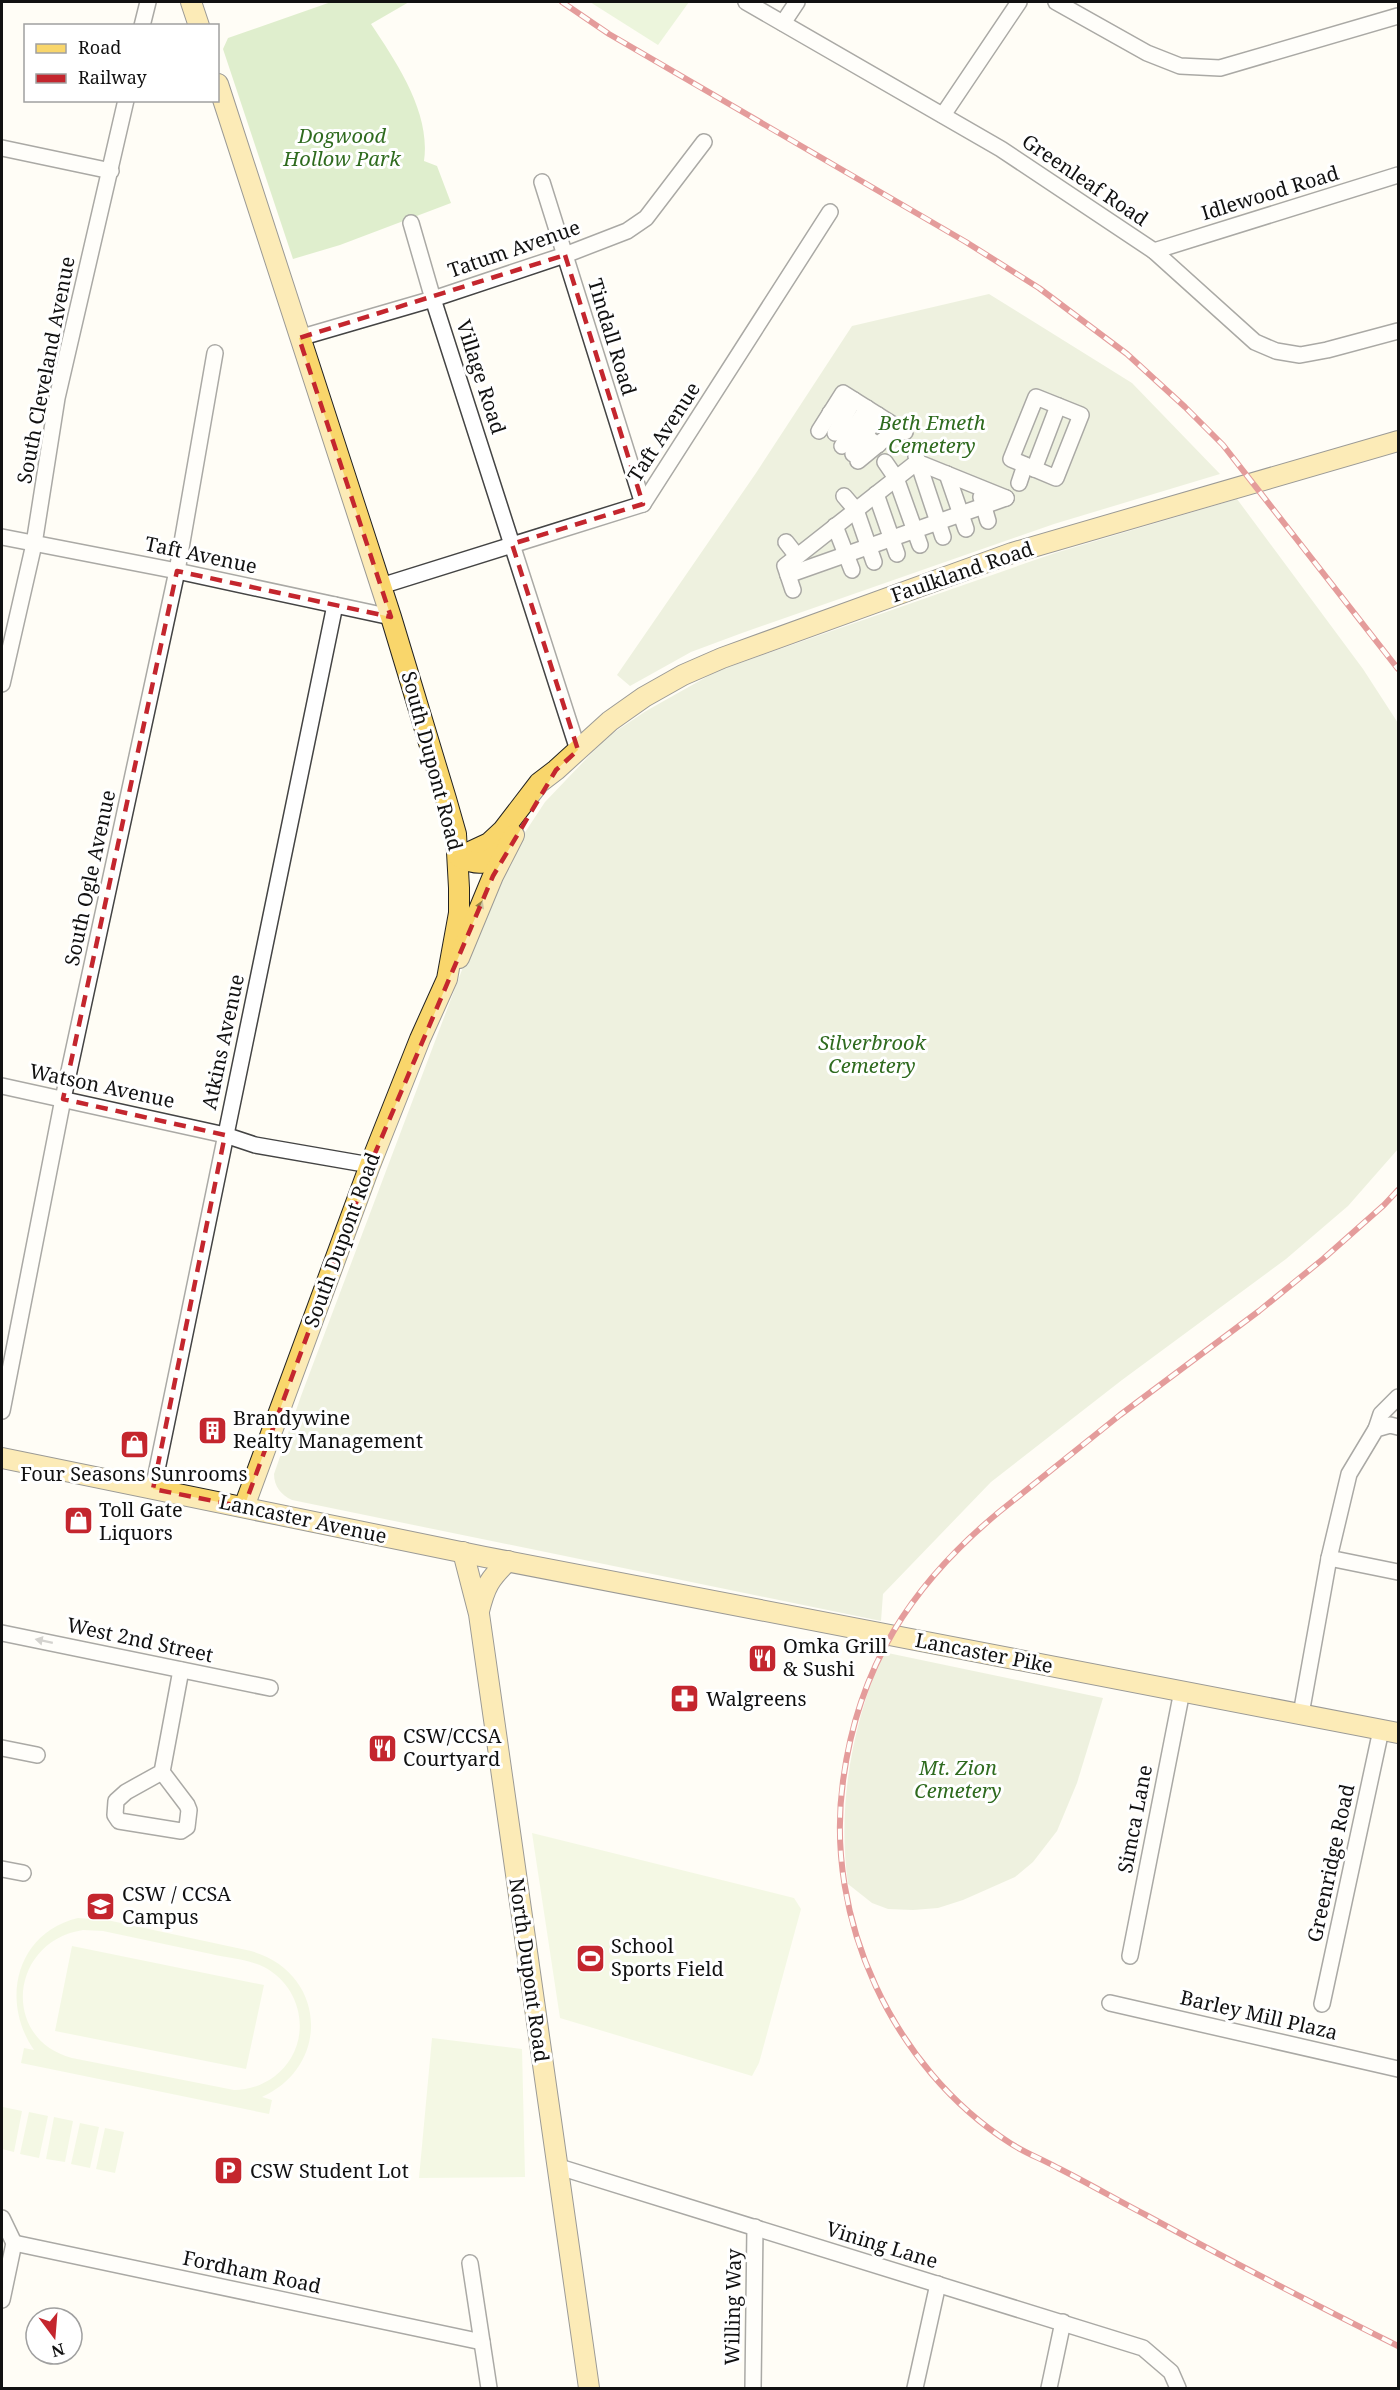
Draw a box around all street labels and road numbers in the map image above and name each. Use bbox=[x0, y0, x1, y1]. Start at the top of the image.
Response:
street label: Greenleaf Road bbox=[1017, 127, 1154, 232]
street label: Idlewood Road bbox=[1198, 159, 1342, 226]
street label: Tatum Avenue bbox=[444, 213, 584, 284]
street label: South Cleveland Avenue bbox=[10, 254, 81, 486]
street label: Tindall Road bbox=[582, 275, 643, 399]
street label: Village Road bbox=[450, 316, 513, 437]
street label: Taft Avenue bbox=[621, 377, 706, 487]
street label: Taft Avenue bbox=[143, 529, 260, 580]
street label: Faulkland Road bbox=[887, 535, 1037, 609]
street label: South Dupont Road bbox=[396, 668, 469, 853]
street label: South Ogle Avenue bbox=[58, 787, 121, 968]
street label: Atkins Avenue bbox=[195, 972, 250, 1112]
street label: Watson Avenue bbox=[27, 1057, 177, 1114]
street label: South Dupont Road bbox=[297, 1149, 386, 1331]
street label: Lancaster Avenue bbox=[217, 1488, 389, 1549]
street label: West 2nd Street bbox=[64, 1611, 216, 1668]
street label: Lancaster Pike bbox=[913, 1626, 1055, 1679]
street label: Simca Lane bbox=[1111, 1762, 1158, 1875]
street label: Greenridge Road bbox=[1301, 1781, 1360, 1944]
street label: North Dupont Road bbox=[503, 1876, 556, 2064]
street label: Barley Mill Plaza bbox=[1178, 1983, 1341, 2046]
street label: Vining Lane bbox=[823, 2215, 941, 2274]
street label: Fordham Road bbox=[181, 2244, 324, 2299]
street label: Willing Way bbox=[718, 2248, 747, 2366]

